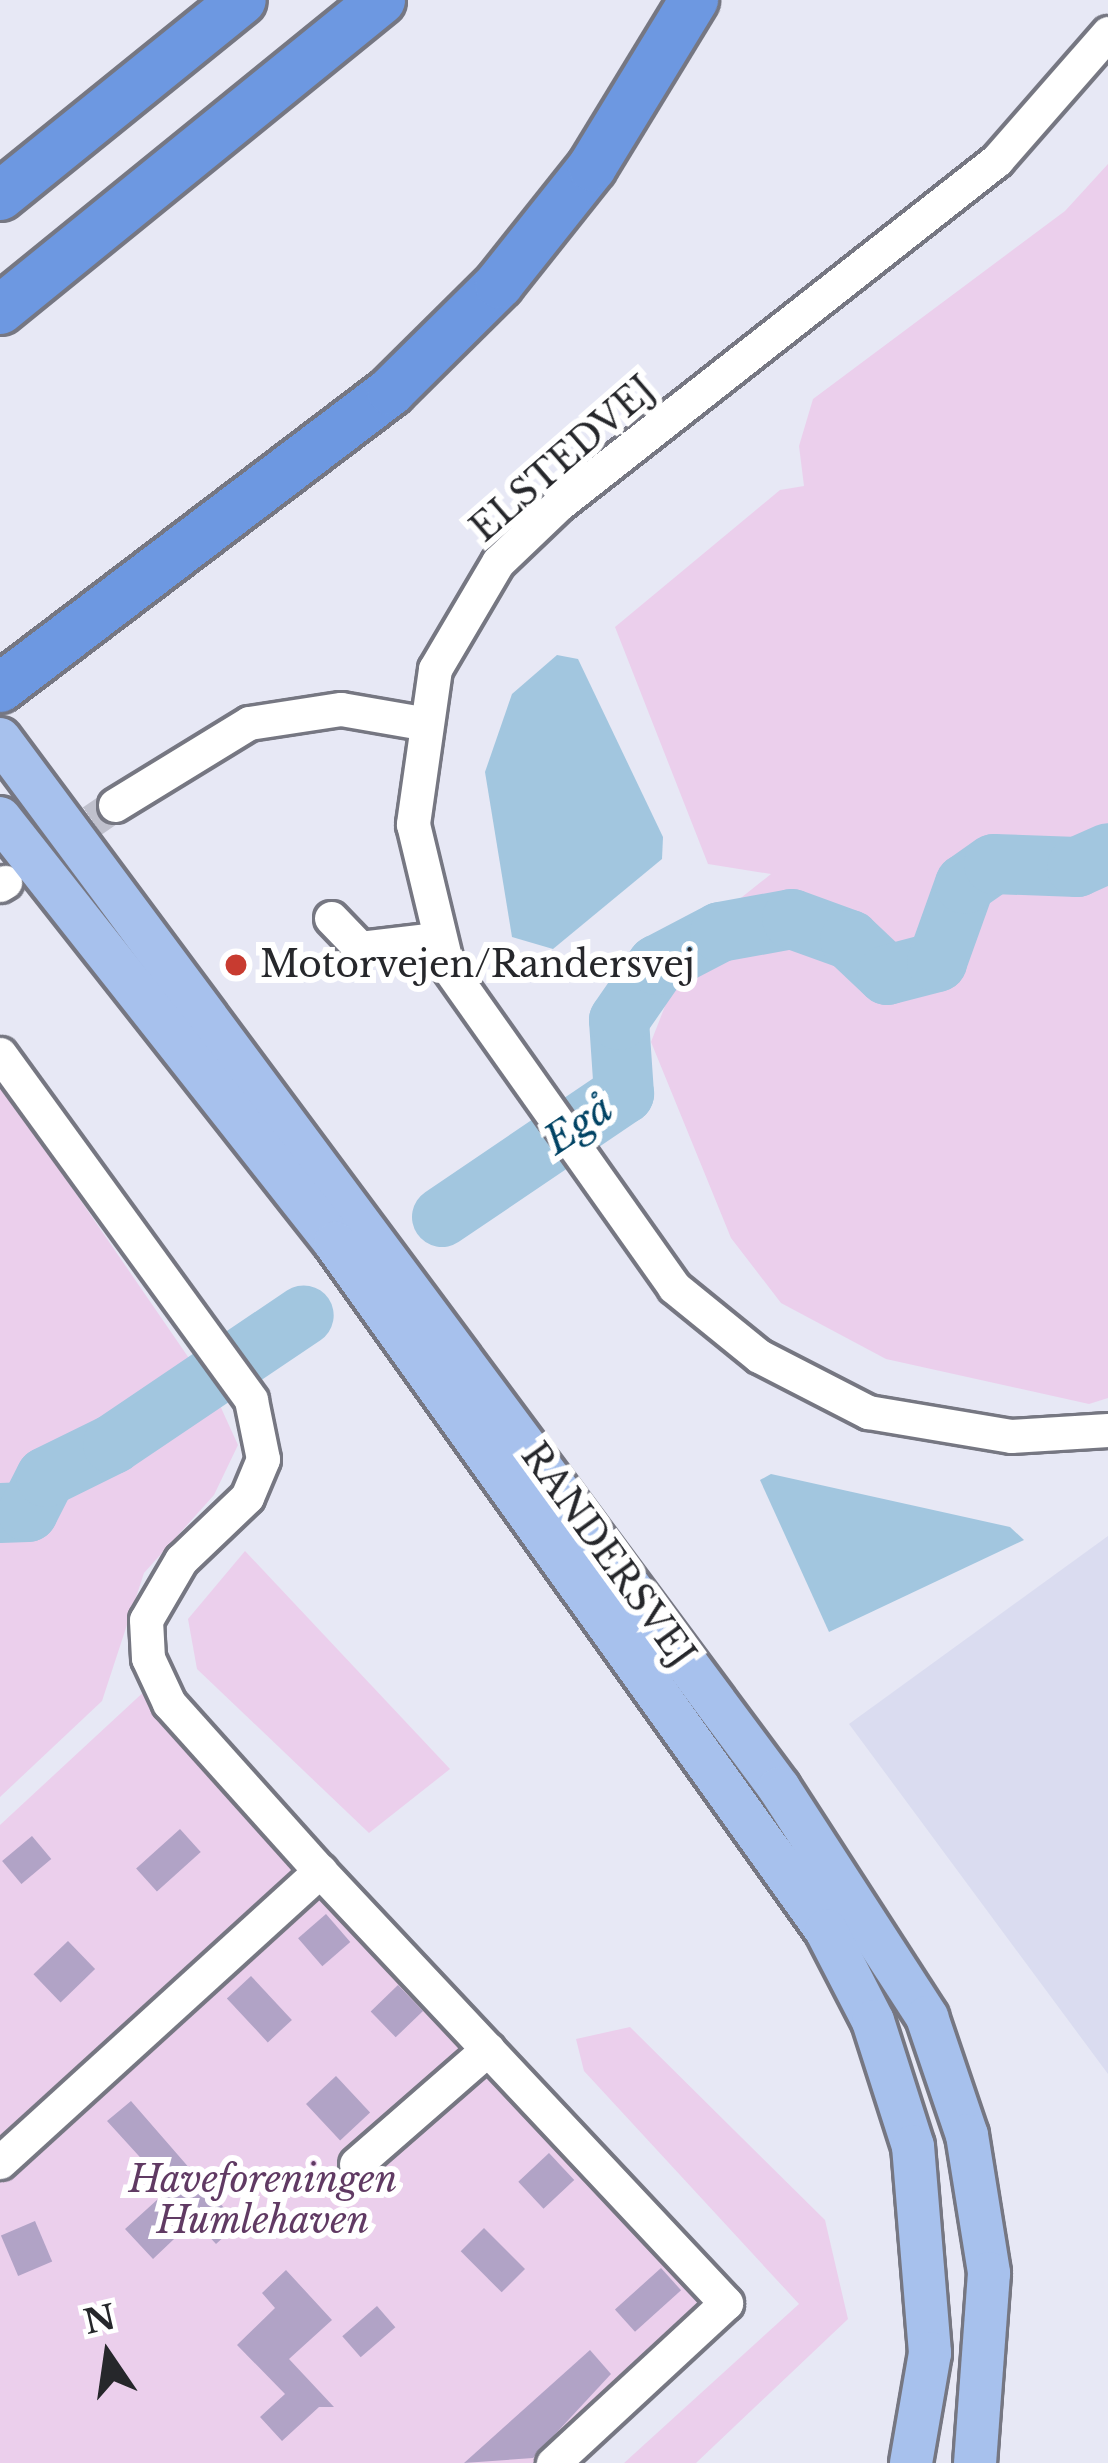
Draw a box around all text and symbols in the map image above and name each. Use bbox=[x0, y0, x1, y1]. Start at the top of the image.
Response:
street label: ELSTEDVEJ bbox=[462, 367, 664, 551]
place label: Motorvejen/Randersvej bbox=[260, 943, 695, 987]
marker: Motorvejen/Randersvej bbox=[223, 952, 249, 978]
water label: Egå bbox=[536, 1085, 622, 1165]
street label: RANDERSVEJ bbox=[512, 1435, 704, 1675]
park label: Haveforeningen Humlehaven bbox=[129, 2157, 397, 2242]
north arrow bbox=[48, 2295, 168, 2415]
text: N bbox=[80, 2296, 120, 2343]

